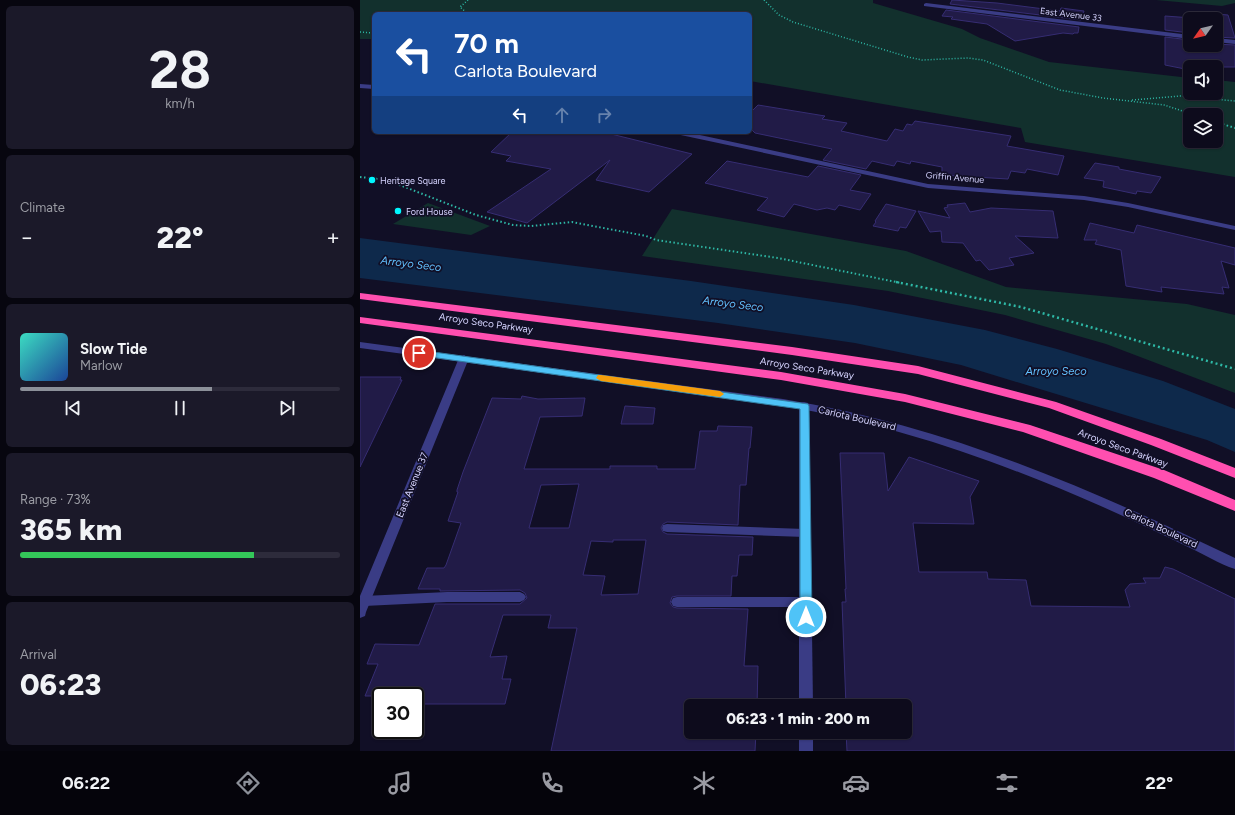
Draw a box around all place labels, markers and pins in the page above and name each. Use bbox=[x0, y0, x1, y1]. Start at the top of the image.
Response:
marker: Heritage Square bbox=[367, 175, 377, 185]
place label: Heritage Square bbox=[380, 175, 446, 186]
marker: Ford House bbox=[393, 206, 403, 216]
place label: Ford House bbox=[406, 206, 453, 217]
pin bbox=[402, 336, 436, 370]

